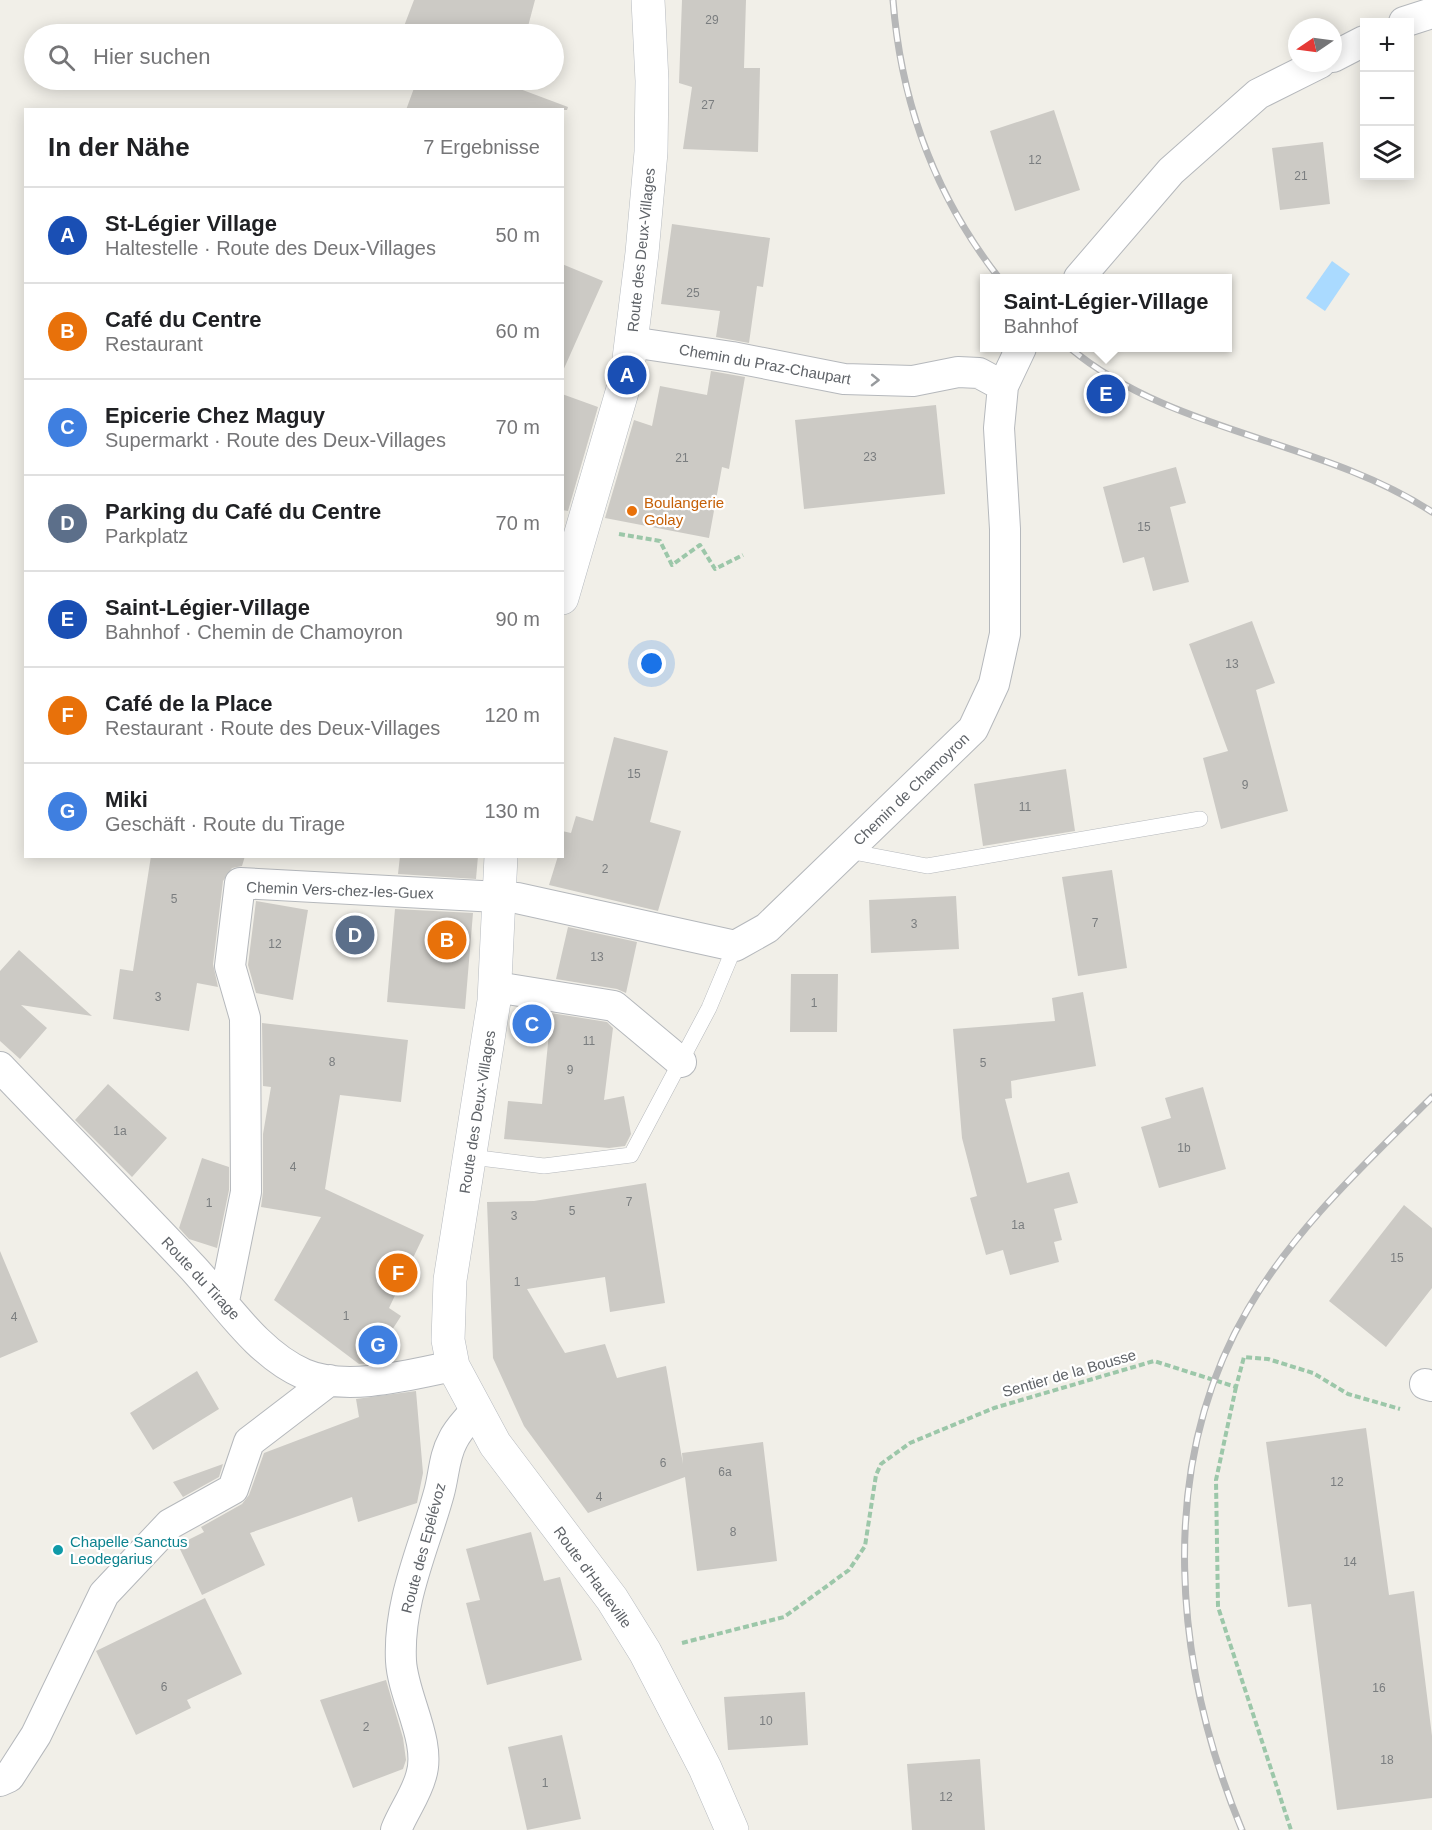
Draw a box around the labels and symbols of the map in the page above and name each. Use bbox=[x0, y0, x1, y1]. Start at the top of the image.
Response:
house number: 29 bbox=[705, 13, 719, 27]
north arrow bbox=[1288, 18, 1342, 72]
house number: 27 bbox=[701, 98, 715, 112]
house number: 12 bbox=[1028, 153, 1042, 167]
street label: Route des Deux-Villages bbox=[624, 167, 658, 333]
house number: 21 bbox=[1294, 169, 1308, 183]
house number: 25 bbox=[686, 286, 700, 300]
street label: Chemin du Praz-Chaupart bbox=[678, 340, 853, 388]
pin: A bbox=[608, 352, 646, 398]
pin: E bbox=[1086, 372, 1126, 416]
one-way arrow bbox=[871, 374, 880, 386]
house number: 23 bbox=[863, 450, 877, 464]
house number: 21 bbox=[675, 451, 689, 465]
place label: Boulangerie Golay bbox=[644, 494, 724, 528]
marker: Boulangerie Golay bbox=[625, 504, 639, 518]
house number: 15 bbox=[1137, 520, 1151, 534]
your location bbox=[637, 649, 666, 678]
house number: 13 bbox=[1225, 657, 1239, 671]
street label: Chemin de Chamoyron bbox=[850, 729, 972, 849]
house number: 15 bbox=[627, 767, 641, 781]
house number: 9 bbox=[1242, 778, 1249, 792]
house number: 11 bbox=[1019, 800, 1032, 814]
house number: 2 bbox=[602, 862, 609, 876]
street label: Chemin Vers-chez-les-Guex bbox=[246, 878, 435, 902]
house number: 5 bbox=[171, 892, 178, 906]
pin: D bbox=[336, 912, 374, 958]
house number: 7 bbox=[1092, 916, 1099, 930]
house number: 3 bbox=[911, 917, 918, 931]
pin: B bbox=[428, 918, 466, 962]
house number: 12 bbox=[268, 937, 282, 951]
house number: 13 bbox=[590, 950, 604, 964]
house number: 3 bbox=[155, 990, 162, 1004]
house number: 1 bbox=[811, 996, 818, 1010]
pin: C bbox=[512, 1002, 552, 1046]
street label: Route des Deux-Villages bbox=[456, 1029, 498, 1195]
house number: 11 bbox=[583, 1034, 596, 1048]
house number: 8 bbox=[329, 1055, 336, 1069]
house number: 5 bbox=[980, 1056, 987, 1070]
house number: 9 bbox=[567, 1063, 574, 1077]
house number: 1a bbox=[113, 1124, 127, 1138]
house number: 1b bbox=[1177, 1141, 1191, 1155]
house number: 4 bbox=[290, 1160, 297, 1174]
house number: 7 bbox=[626, 1195, 633, 1209]
house number: 1 bbox=[206, 1196, 213, 1210]
house number: 5 bbox=[569, 1204, 576, 1218]
house number: 3 bbox=[511, 1209, 518, 1223]
house number: 1a bbox=[1011, 1218, 1025, 1232]
street label: Route du Tirage bbox=[158, 1233, 244, 1323]
pin: F bbox=[378, 1250, 418, 1296]
house number: 15 bbox=[1390, 1251, 1404, 1265]
house number: 1 bbox=[514, 1275, 521, 1289]
house number: 1 bbox=[343, 1309, 350, 1323]
house number: 4 bbox=[11, 1310, 18, 1324]
pin: G bbox=[358, 1322, 398, 1368]
street label: Sentier de la Bousse bbox=[1000, 1346, 1138, 1400]
house number: 6 bbox=[660, 1456, 667, 1470]
house number: 6a bbox=[718, 1465, 732, 1479]
house number: 12 bbox=[1330, 1475, 1344, 1489]
street label: Route des Epélévoz bbox=[397, 1481, 449, 1615]
house number: 4 bbox=[596, 1490, 603, 1504]
street label: Route d'Hauteville bbox=[550, 1523, 636, 1631]
house number: 8 bbox=[730, 1525, 737, 1539]
place label: Chapelle Sanctus Leodegarius bbox=[70, 1533, 188, 1567]
marker: Chapelle Sanctus Leodegarius bbox=[51, 1543, 65, 1557]
house number: 14 bbox=[1343, 1555, 1357, 1569]
house number: 6 bbox=[161, 1680, 168, 1694]
house number: 16 bbox=[1372, 1681, 1386, 1695]
house number: 10 bbox=[759, 1714, 773, 1728]
house number: 2 bbox=[363, 1720, 370, 1734]
house number: 18 bbox=[1380, 1753, 1394, 1767]
house number: 1 bbox=[542, 1776, 549, 1790]
house number: 12 bbox=[939, 1790, 953, 1804]

